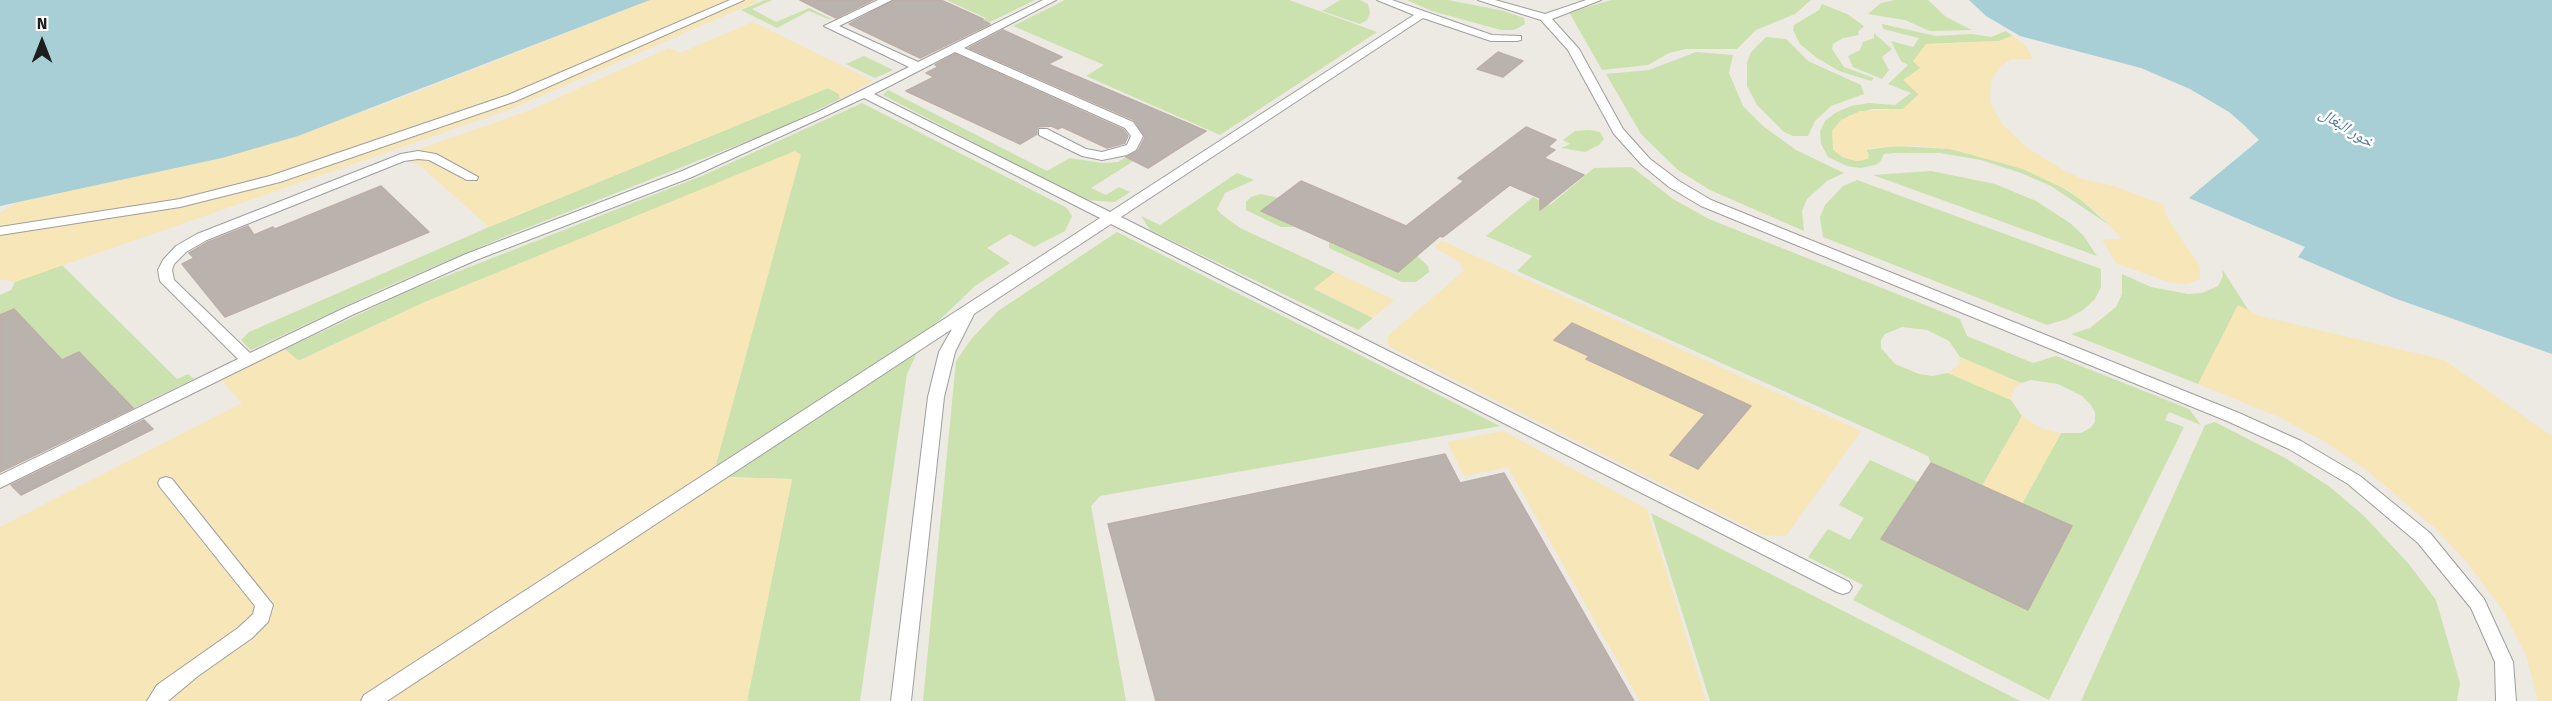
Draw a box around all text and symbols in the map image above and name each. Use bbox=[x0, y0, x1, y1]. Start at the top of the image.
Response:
north arrow bbox=[12, 12, 72, 72]
text: N bbox=[37, 14, 47, 33]
water label: خور البغال bbox=[2315, 104, 2377, 152]

